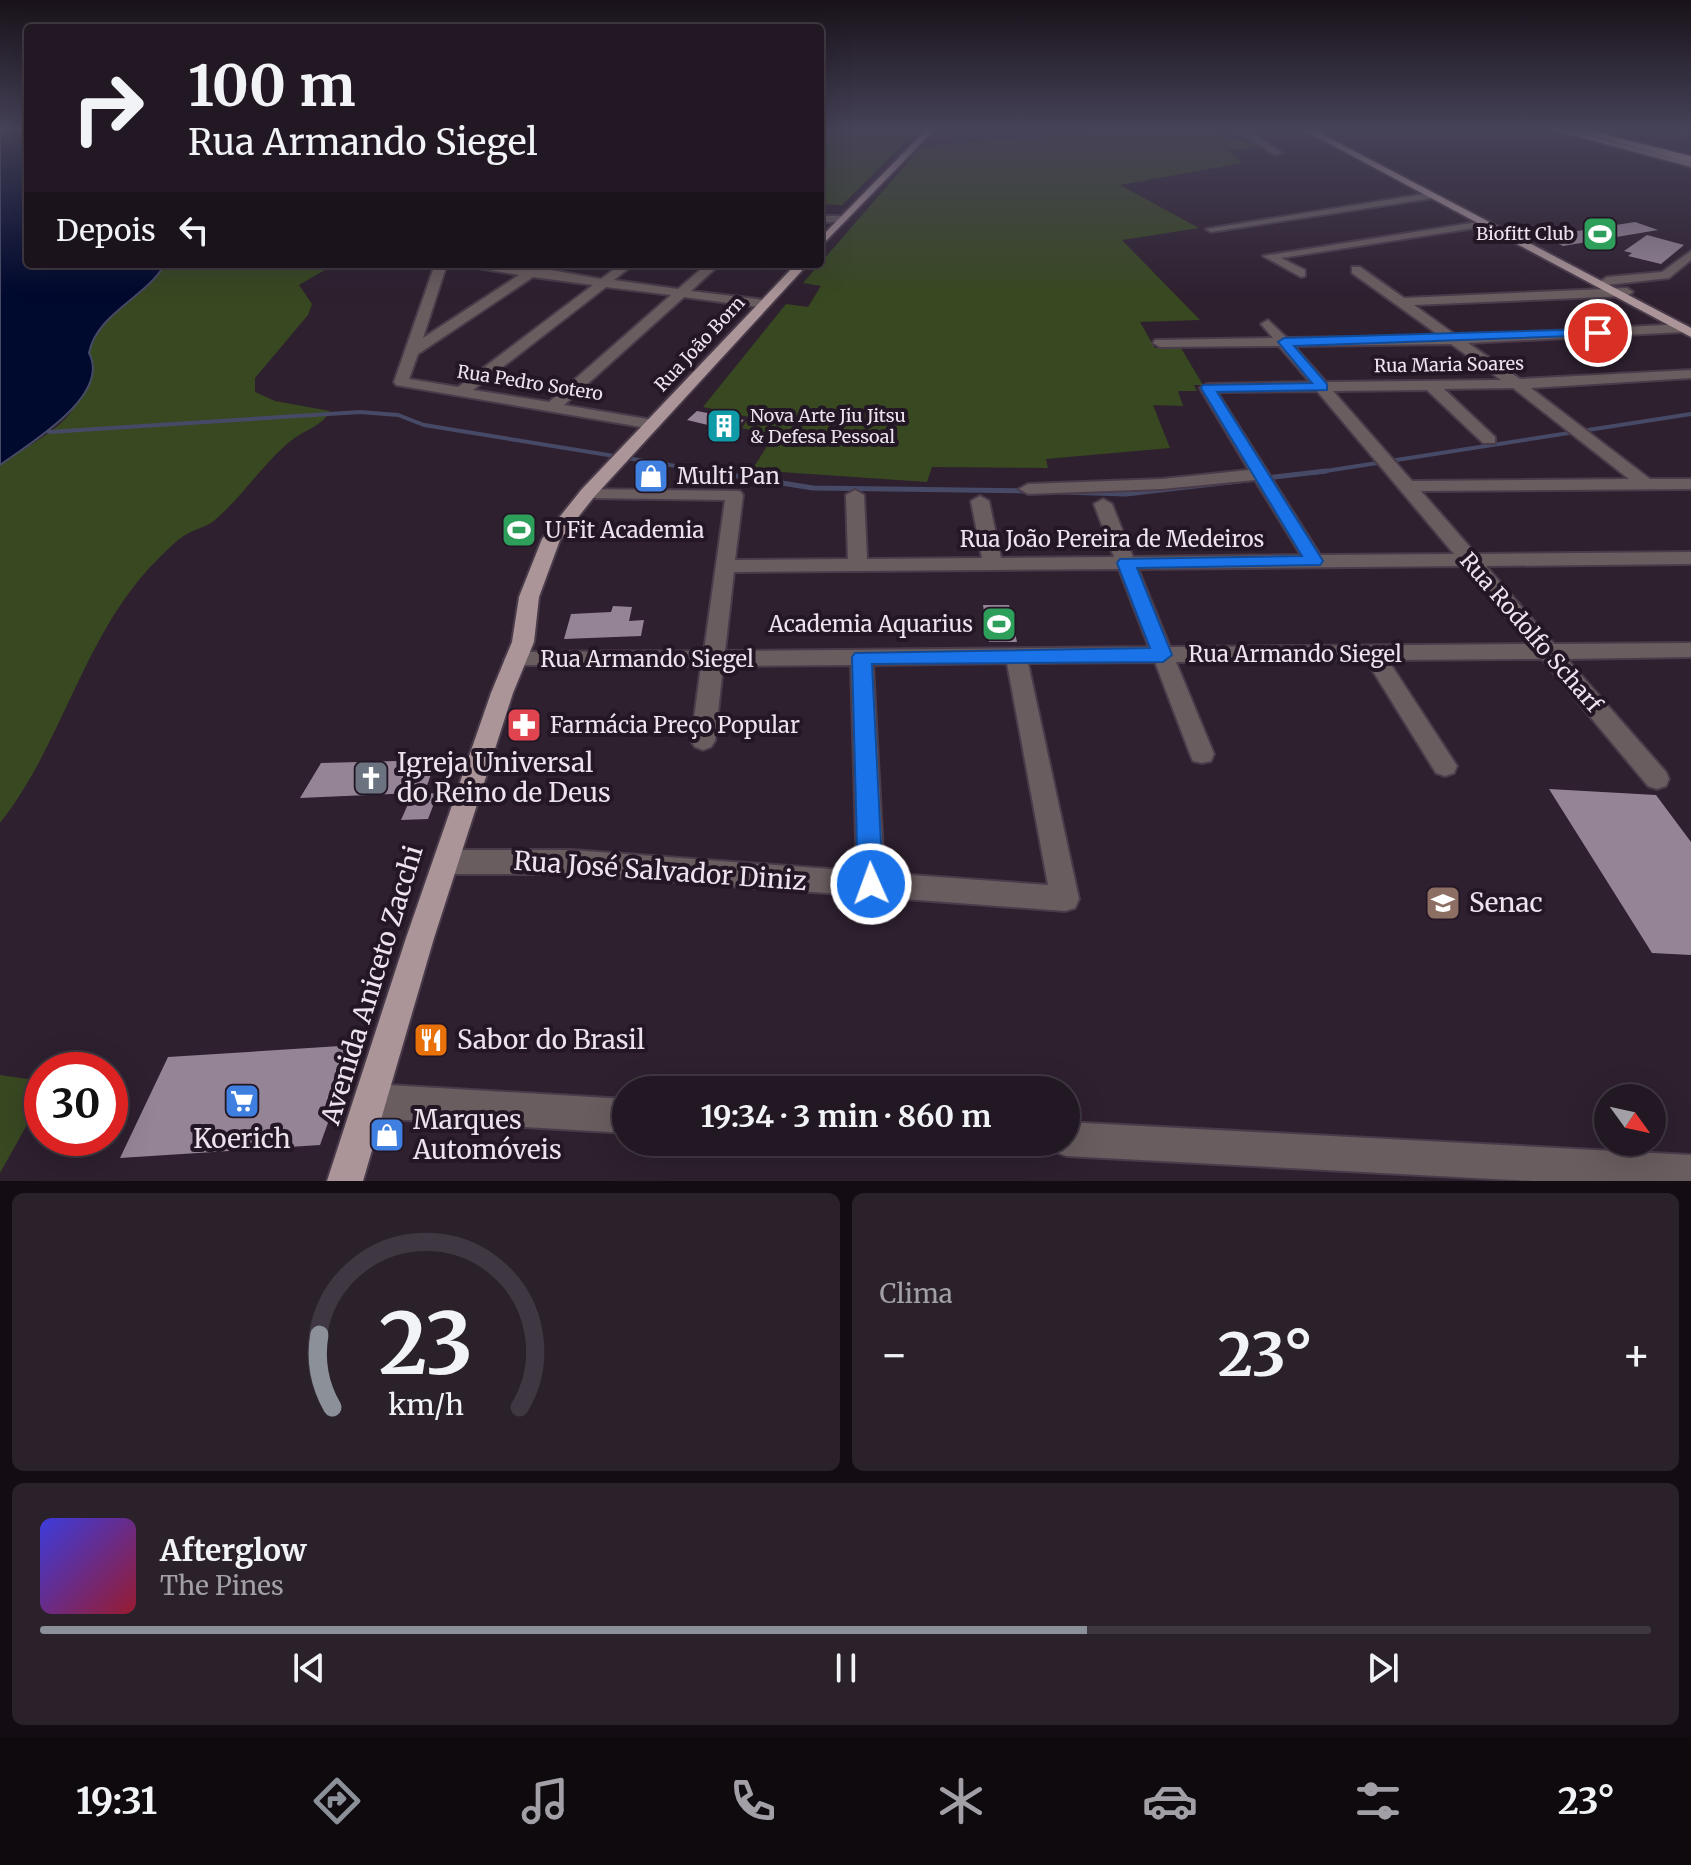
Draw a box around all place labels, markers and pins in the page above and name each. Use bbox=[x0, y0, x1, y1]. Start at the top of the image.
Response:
sports icon: Biofitt Club bbox=[1581, 215, 1619, 253]
place label: Biofitt Club bbox=[1476, 222, 1574, 245]
pin bbox=[1564, 299, 1632, 367]
place label: Nova Arte Jiu Jitsu & Defesa Pessoal bbox=[750, 404, 906, 448]
building icon: Nova Arte Jiu Jitsu & Defesa Pessoal bbox=[705, 407, 743, 445]
shop icon: Multi Pan bbox=[632, 457, 670, 495]
place label: Multi Pan bbox=[677, 462, 780, 490]
sports icon: U Fit Academia bbox=[500, 511, 538, 549]
place label: U Fit Academia bbox=[545, 516, 704, 544]
sports icon: Academia Aquarius bbox=[980, 605, 1018, 643]
place label: Academia Aquarius bbox=[768, 610, 973, 638]
pharmacy icon: Farmácia Preço Popular bbox=[505, 706, 543, 744]
place label: Farmácia Preço Popular bbox=[550, 711, 800, 739]
place label: Igreja Universal do Reino de Deus bbox=[397, 746, 611, 809]
church icon: Igreja Universal do Reino de Deus bbox=[352, 759, 390, 797]
school or university icon: Senac bbox=[1424, 884, 1462, 922]
place label: Senac bbox=[1469, 886, 1543, 919]
restaurant icon: Sabor do Brasil bbox=[412, 1021, 450, 1059]
place label: Sabor do Brasil bbox=[457, 1023, 645, 1056]
supermarket icon: Koerich bbox=[223, 1082, 261, 1120]
place label: Marques Automóveis bbox=[412, 1103, 562, 1166]
shop icon: Marques Automóveis bbox=[368, 1116, 406, 1154]
place label: Koerich bbox=[193, 1122, 291, 1155]

